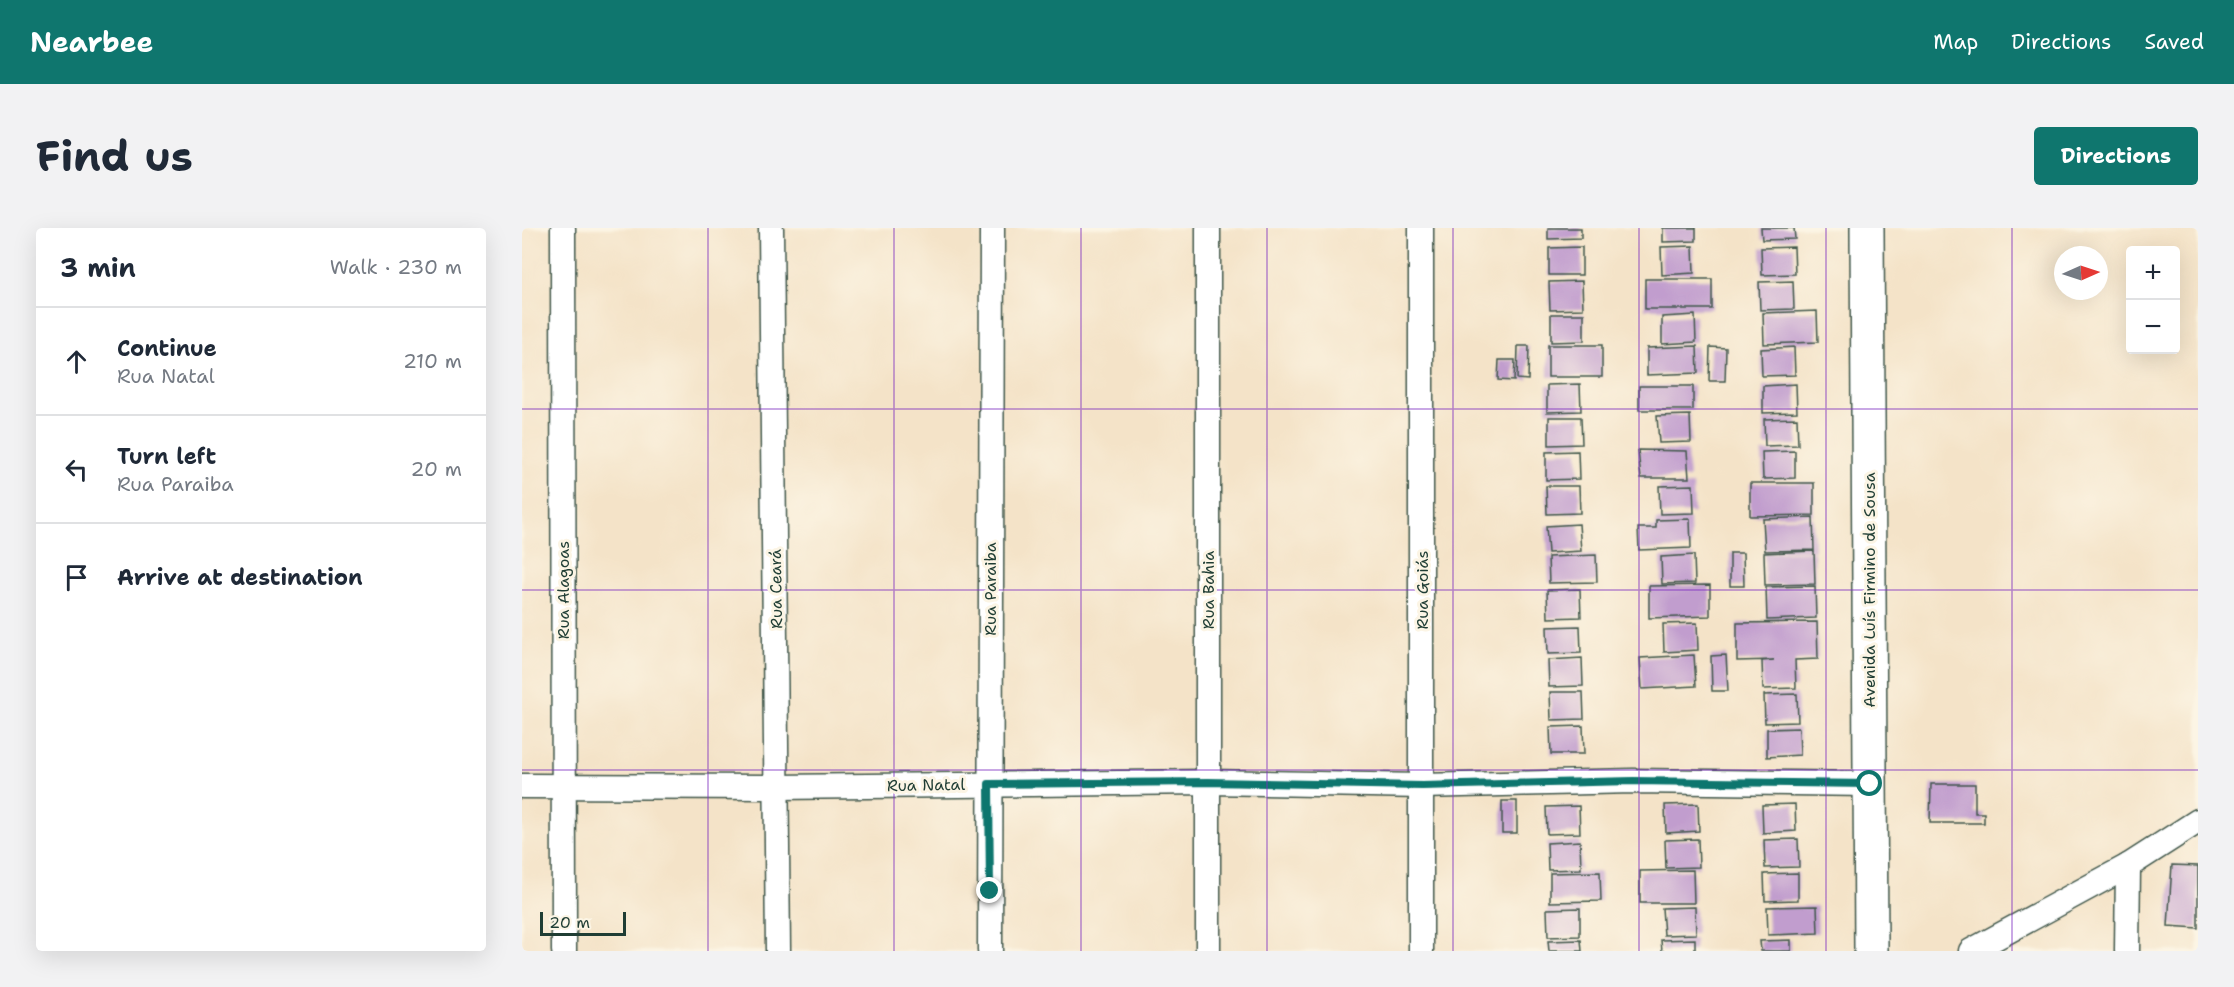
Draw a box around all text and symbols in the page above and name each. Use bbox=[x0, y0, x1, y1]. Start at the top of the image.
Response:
text: Nearbee bbox=[30, 23, 153, 61]
text: Map bbox=[1933, 28, 1978, 56]
text: Directions bbox=[2011, 28, 2111, 56]
text: Saved bbox=[2144, 28, 2204, 56]
button: Directions bbox=[2034, 127, 2198, 185]
text: Find us bbox=[36, 128, 193, 184]
north arrow bbox=[2054, 246, 2108, 300]
map controls bbox=[2126, 246, 2180, 354]
button: + bbox=[2126, 246, 2180, 300]
text: 3 min bbox=[60, 250, 136, 285]
text: Walk · 230 m bbox=[330, 254, 462, 280]
button: − bbox=[2126, 300, 2180, 354]
text: Continue bbox=[117, 334, 217, 363]
icon: ahead bbox=[60, 345, 93, 378]
text: 210 m bbox=[403, 348, 462, 374]
text: Rua Natal bbox=[117, 363, 215, 389]
text: Turn left bbox=[117, 442, 216, 471]
icon: left bbox=[60, 453, 93, 486]
text: 20 m bbox=[411, 456, 462, 482]
text: Rua Paraiba bbox=[117, 471, 234, 497]
street label: Avenida Luís Firmino de Sousa bbox=[1859, 472, 1880, 708]
street label: Rua Alagoas bbox=[553, 541, 574, 639]
street label: Rua Paraiba bbox=[980, 542, 1001, 636]
street label: Rua Ceará bbox=[765, 549, 787, 629]
street label: Rua Goiás bbox=[1412, 550, 1433, 629]
street label: Rua Bahia bbox=[1198, 551, 1219, 629]
icon: arrive bbox=[60, 561, 93, 594]
text: Arrive at destination bbox=[117, 563, 363, 592]
route start bbox=[1856, 770, 1882, 796]
street label: Rua Natal bbox=[887, 774, 965, 796]
route end bbox=[976, 877, 1002, 903]
scale bar bbox=[540, 909, 626, 936]
text: 20 m bbox=[549, 912, 590, 933]

